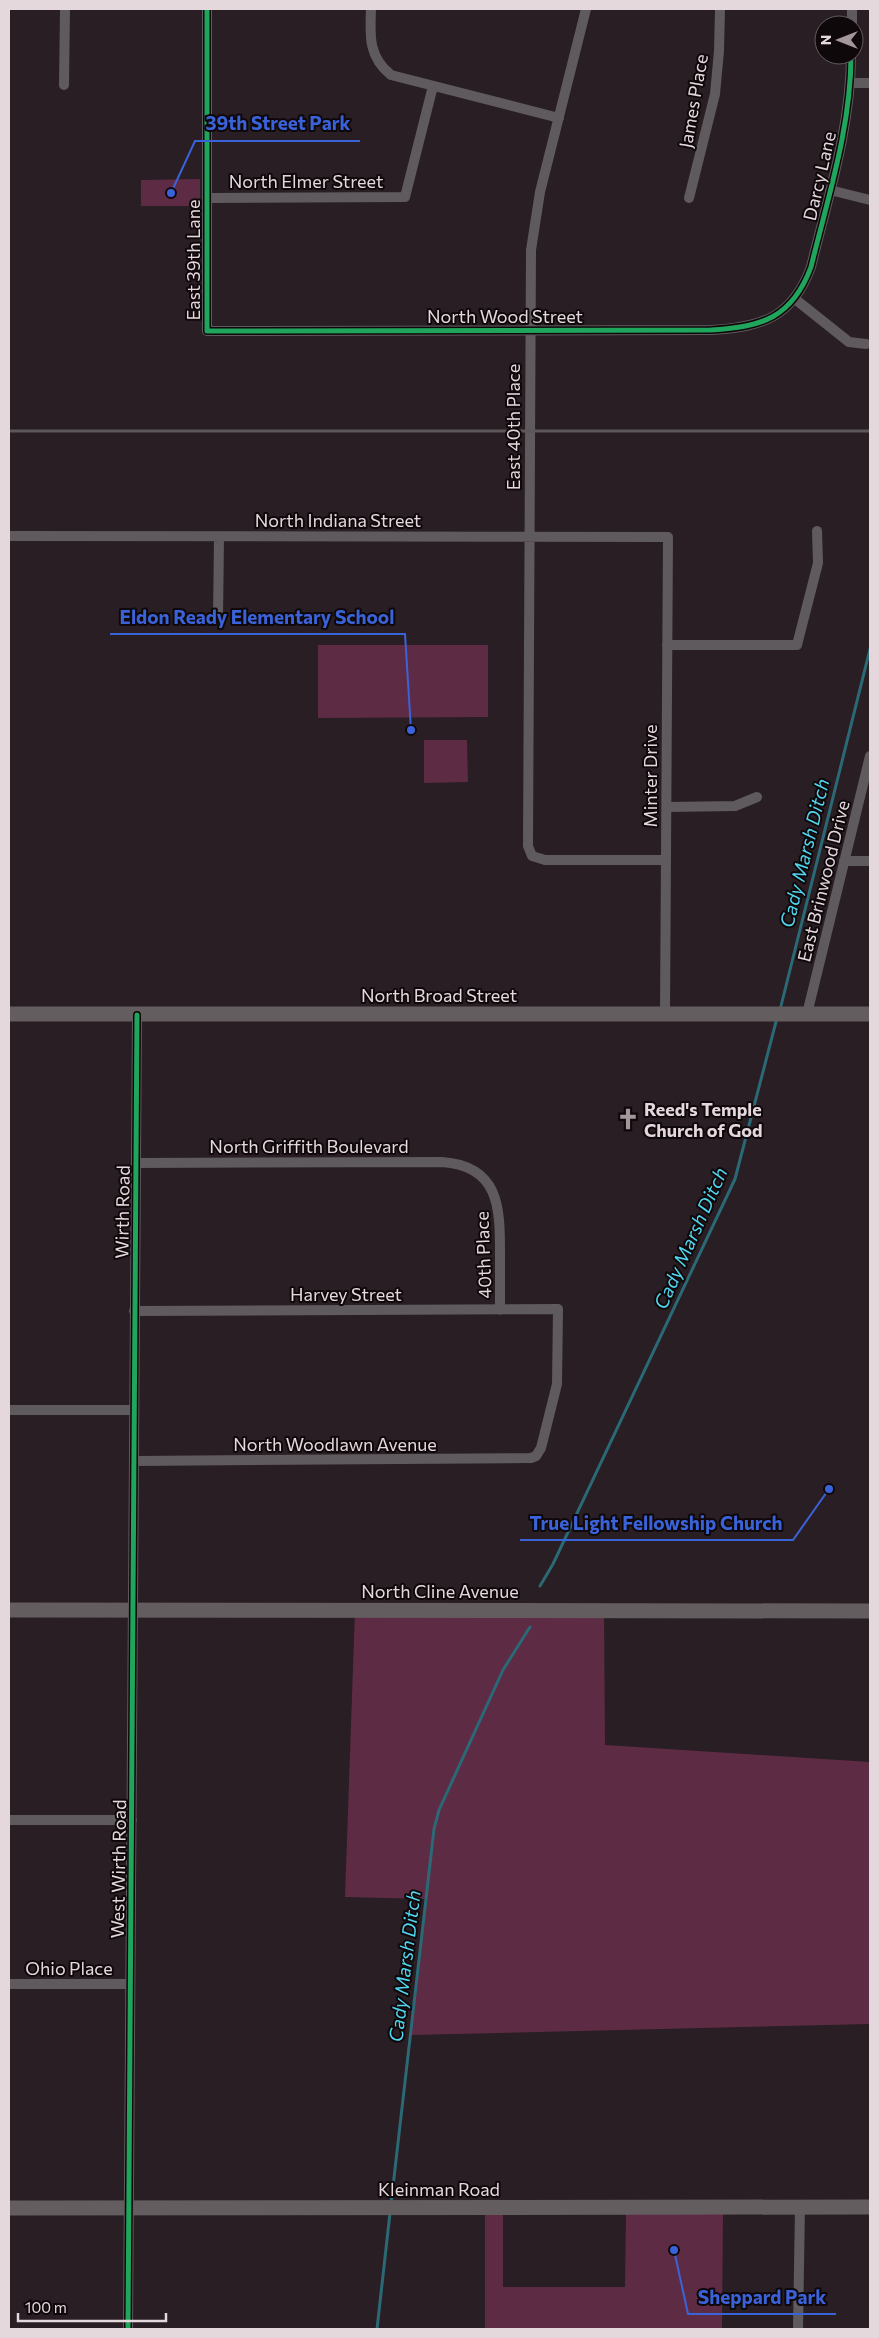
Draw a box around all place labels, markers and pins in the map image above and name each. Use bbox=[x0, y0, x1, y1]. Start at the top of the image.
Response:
callout: 39th Street Park bbox=[195, 107, 360, 141]
callout: Eldon Ready Elementary School bbox=[110, 600, 405, 634]
place label: Reed's Temple Church of God bbox=[644, 1098, 763, 1141]
church icon: Reed's Temple Church of God bbox=[615, 1106, 641, 1132]
callout: True Light Fellowship Church bbox=[520, 1506, 793, 1540]
callout: Sheppard Park bbox=[688, 2280, 836, 2314]

